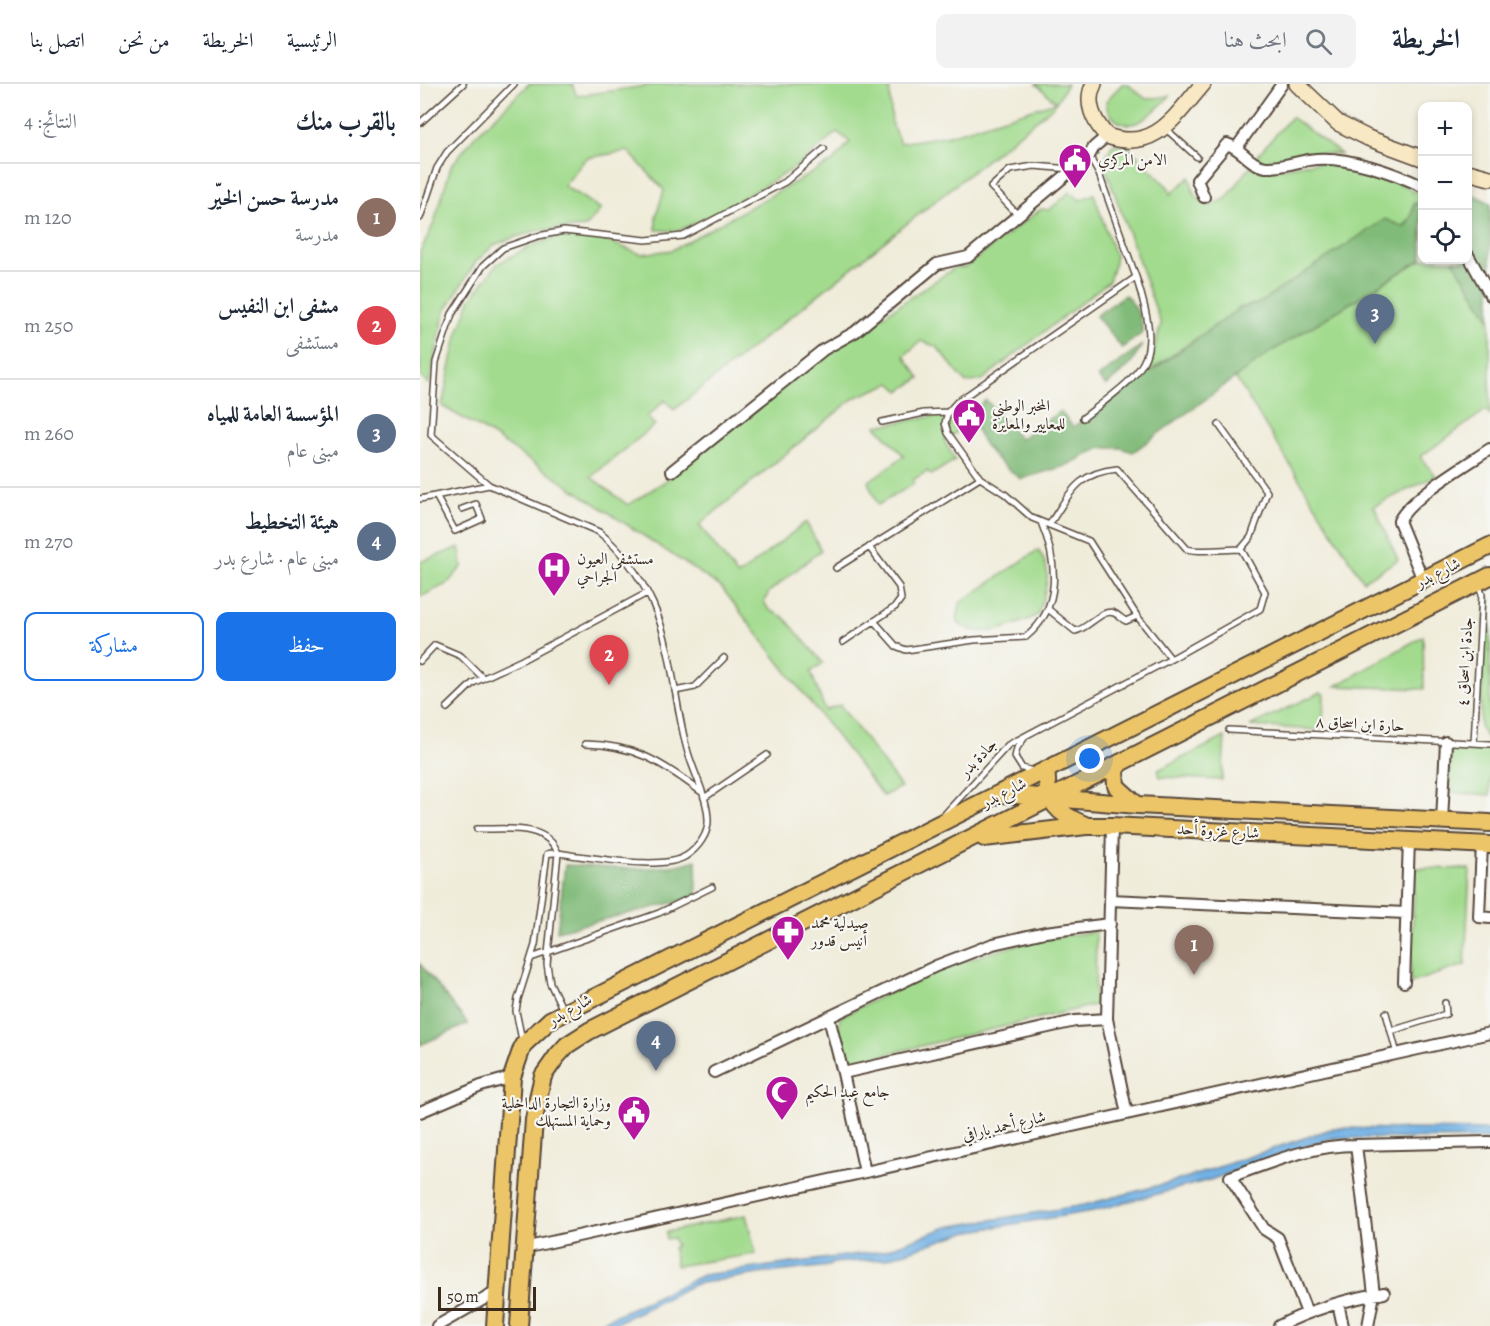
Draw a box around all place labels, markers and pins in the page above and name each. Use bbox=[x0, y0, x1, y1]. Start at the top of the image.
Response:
public building icon: الامن المركزي bbox=[1057, 142, 1093, 189]
place label: الامن المركزي bbox=[1098, 149, 1167, 172]
pin: 3 bbox=[1356, 294, 1394, 344]
place label: المخبر الوطني للمعايير والمعايرة bbox=[992, 395, 1065, 435]
public building icon: المخبر الوطني للمعايير والمعايرة bbox=[951, 397, 987, 444]
place label: مستشفى العيون الجراحي bbox=[577, 548, 654, 589]
hospital icon: مستشفى العيون الجراحي bbox=[536, 550, 572, 597]
pin: 2 bbox=[590, 636, 628, 685]
place label: صيدلية محمد أنيس قدور bbox=[809, 912, 869, 952]
pharmacy icon: صيدلية محمد أنيس قدور bbox=[770, 914, 806, 961]
pin: 1 bbox=[1174, 926, 1214, 975]
pin: 4 bbox=[636, 1022, 676, 1071]
mosque icon: جامع عبد الحكيم bbox=[764, 1074, 800, 1121]
place label: جامع عبد الحكيم bbox=[805, 1081, 890, 1108]
place label: وزارة التجارة الداخلية وحماية المستهلك bbox=[502, 1092, 611, 1132]
public building icon: وزارة التجارة الداخلية وحماية المستهلك bbox=[616, 1094, 652, 1141]

